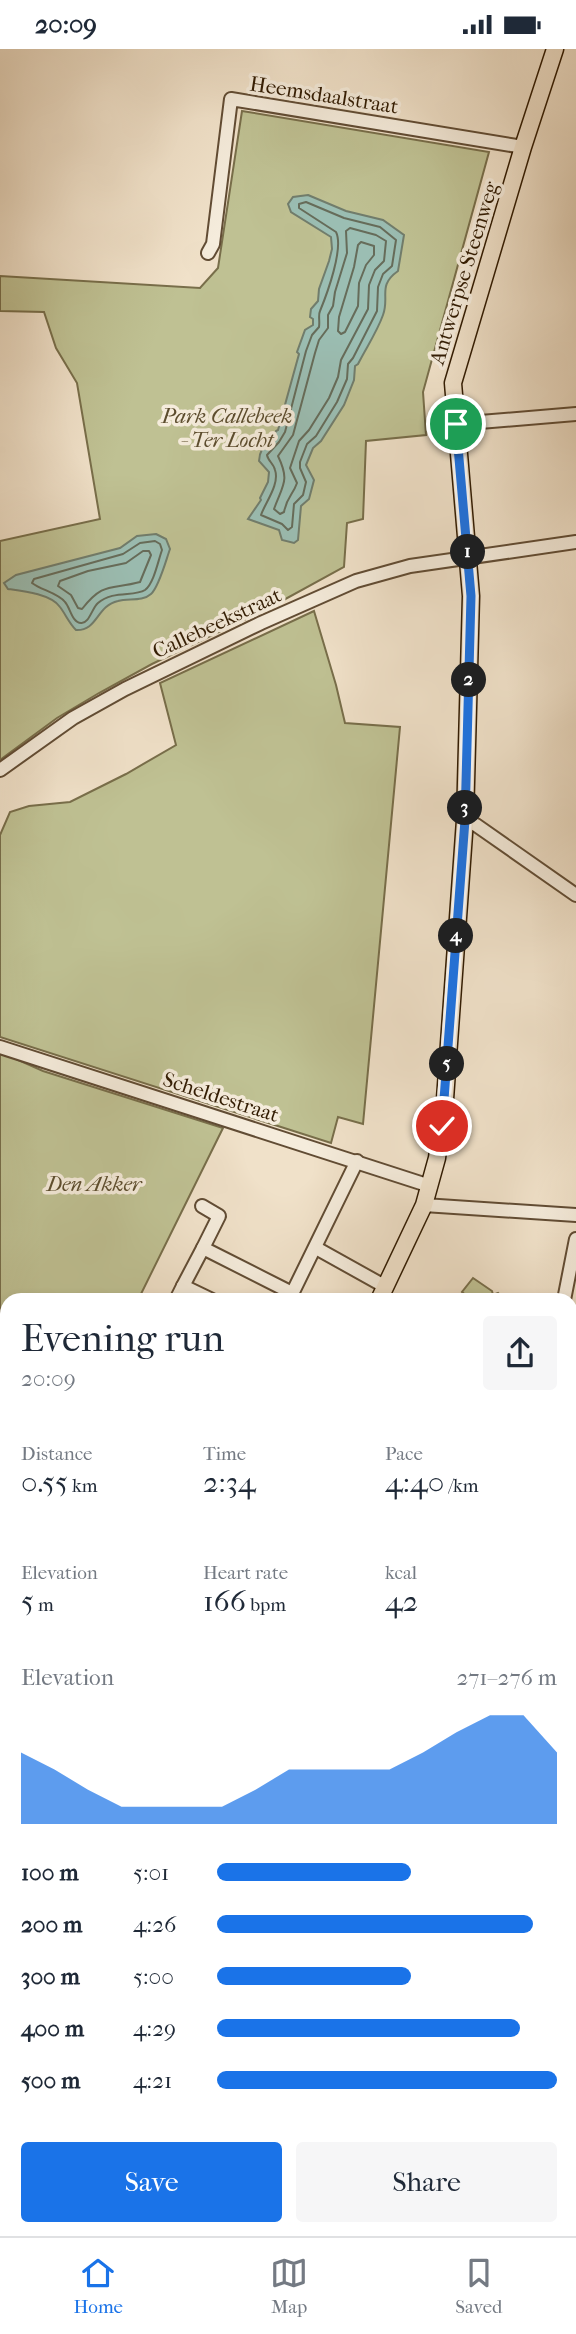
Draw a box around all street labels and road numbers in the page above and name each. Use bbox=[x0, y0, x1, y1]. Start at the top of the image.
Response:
street label: Heemsdaalstraat bbox=[248, 71, 401, 119]
street label: Antwerpse Steenweg bbox=[424, 178, 503, 368]
street label: Callebeekstraat bbox=[149, 582, 286, 663]
street label: Scheldestraat bbox=[160, 1067, 283, 1127]

